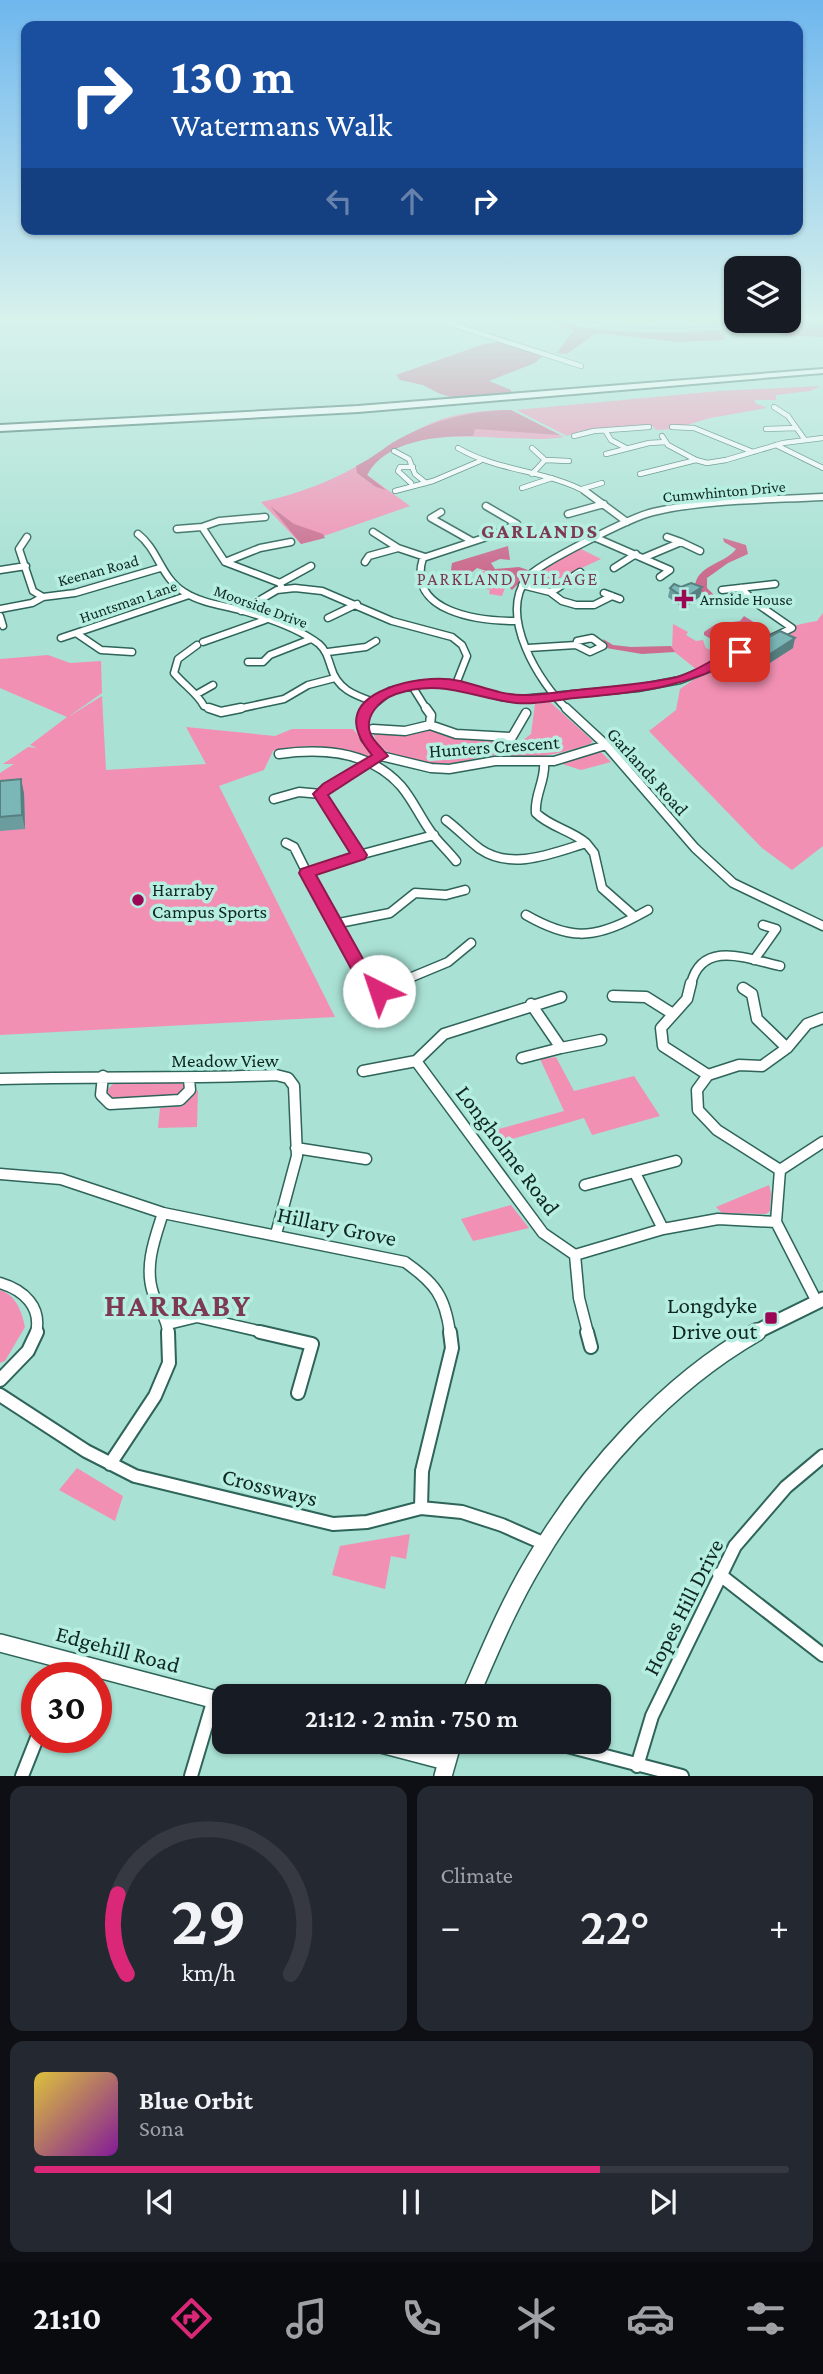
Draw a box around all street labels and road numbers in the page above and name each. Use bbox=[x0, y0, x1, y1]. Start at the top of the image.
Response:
street label: Cumwhinton Drive bbox=[662, 478, 786, 505]
street label: Keenan Road bbox=[56, 551, 141, 589]
street label: Huntsman Lane bbox=[77, 577, 179, 626]
street label: Moorside Drive bbox=[212, 582, 310, 631]
street label: Garlands Road bbox=[603, 723, 693, 820]
street label: Hunters Crescent bbox=[428, 731, 561, 762]
street label: Meadow View bbox=[171, 1050, 279, 1071]
street label: Longholme Road bbox=[451, 1080, 565, 1220]
street label: Hillary Grove bbox=[275, 1201, 399, 1251]
street label: Crossways bbox=[220, 1463, 320, 1511]
street label: Hopes Hill Drive bbox=[637, 1534, 729, 1680]
street label: Edgehill Road bbox=[53, 1620, 183, 1678]

